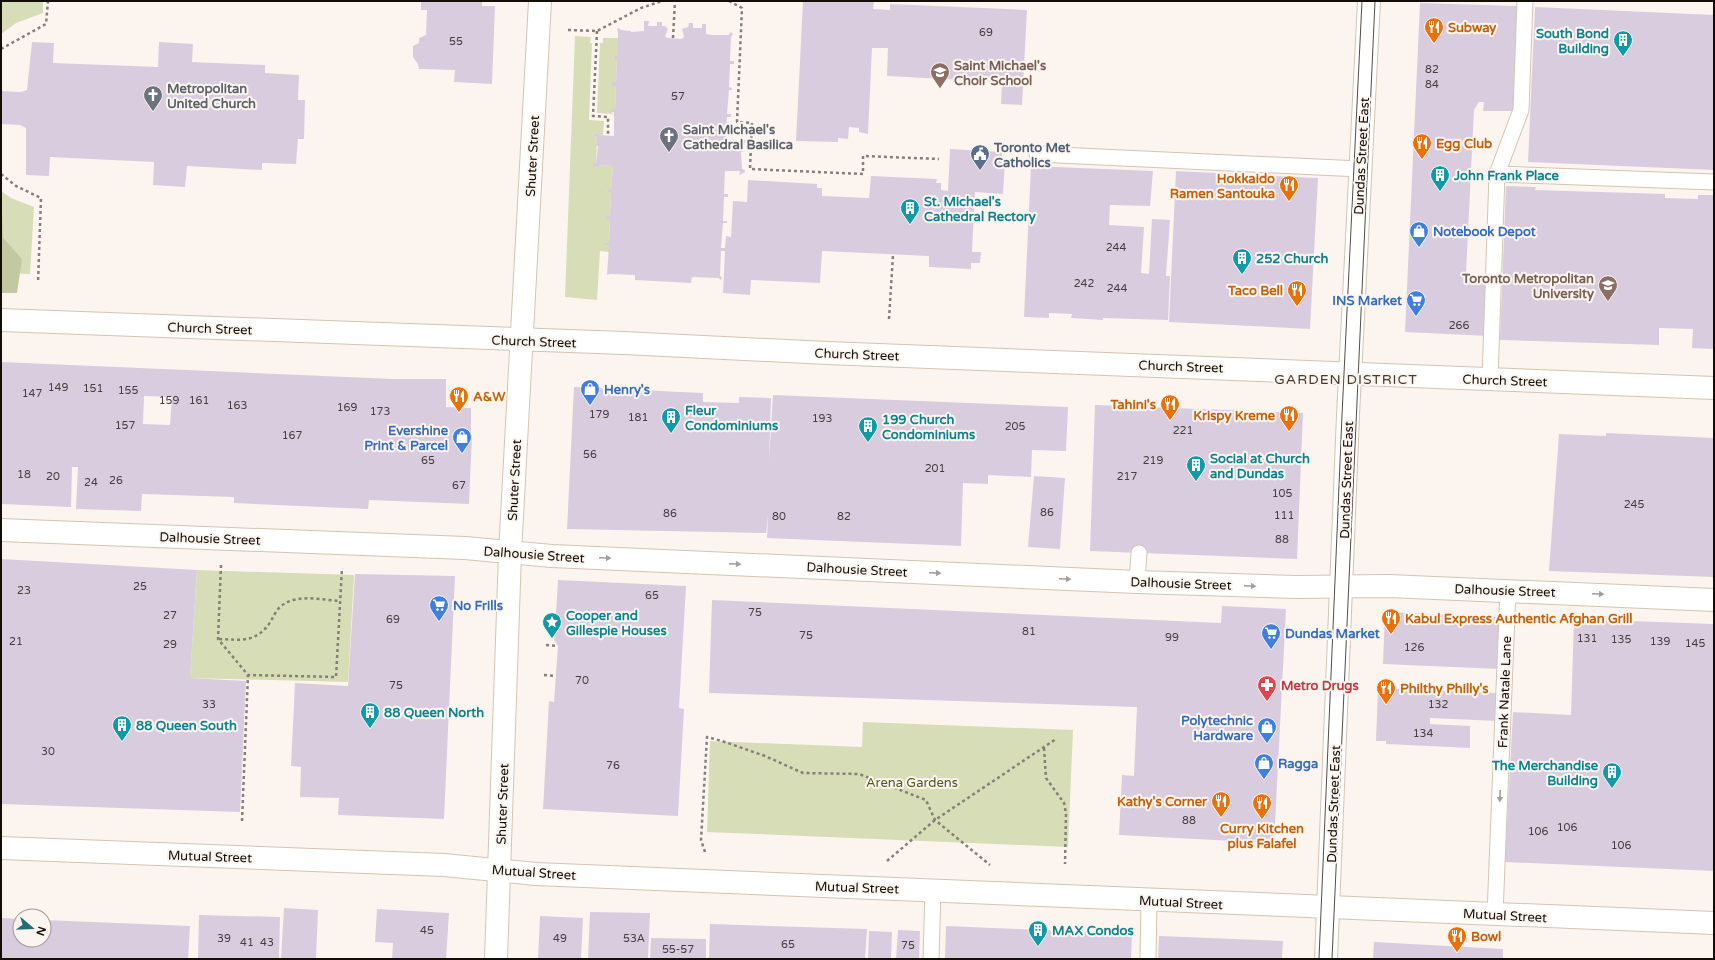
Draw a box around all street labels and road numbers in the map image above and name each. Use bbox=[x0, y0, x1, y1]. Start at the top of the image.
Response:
street label: Dundas Street East bbox=[1351, 97, 1373, 215]
street label: Shuter Street bbox=[523, 115, 543, 197]
street label: Church Street bbox=[167, 320, 253, 338]
street label: Church Street bbox=[491, 333, 577, 351]
street label: Church Street bbox=[814, 346, 900, 364]
street label: Church Street bbox=[1138, 358, 1224, 376]
street label: Church Street bbox=[1462, 372, 1548, 390]
street label: Dundas Street East bbox=[1337, 421, 1357, 539]
street label: Shuter Street bbox=[505, 439, 525, 521]
street label: Dalhousie Street bbox=[159, 529, 261, 549]
street label: Dalhousie Street bbox=[483, 543, 585, 567]
street label: Dalhousie Street bbox=[806, 559, 908, 581]
street label: Dalhousie Street bbox=[1130, 574, 1232, 594]
street label: Dalhousie Street bbox=[1454, 581, 1556, 601]
street label: Frank Natale Lane bbox=[1495, 636, 1515, 748]
street label: Dundas Street East bbox=[1324, 745, 1344, 863]
street label: Shuter Street bbox=[494, 763, 512, 845]
street label: Mutual Street bbox=[168, 848, 252, 866]
street label: Mutual Street bbox=[491, 862, 577, 884]
street label: Mutual Street bbox=[815, 879, 899, 897]
street label: Mutual Street bbox=[1138, 893, 1223, 913]
street label: Mutual Street bbox=[1462, 906, 1547, 926]

